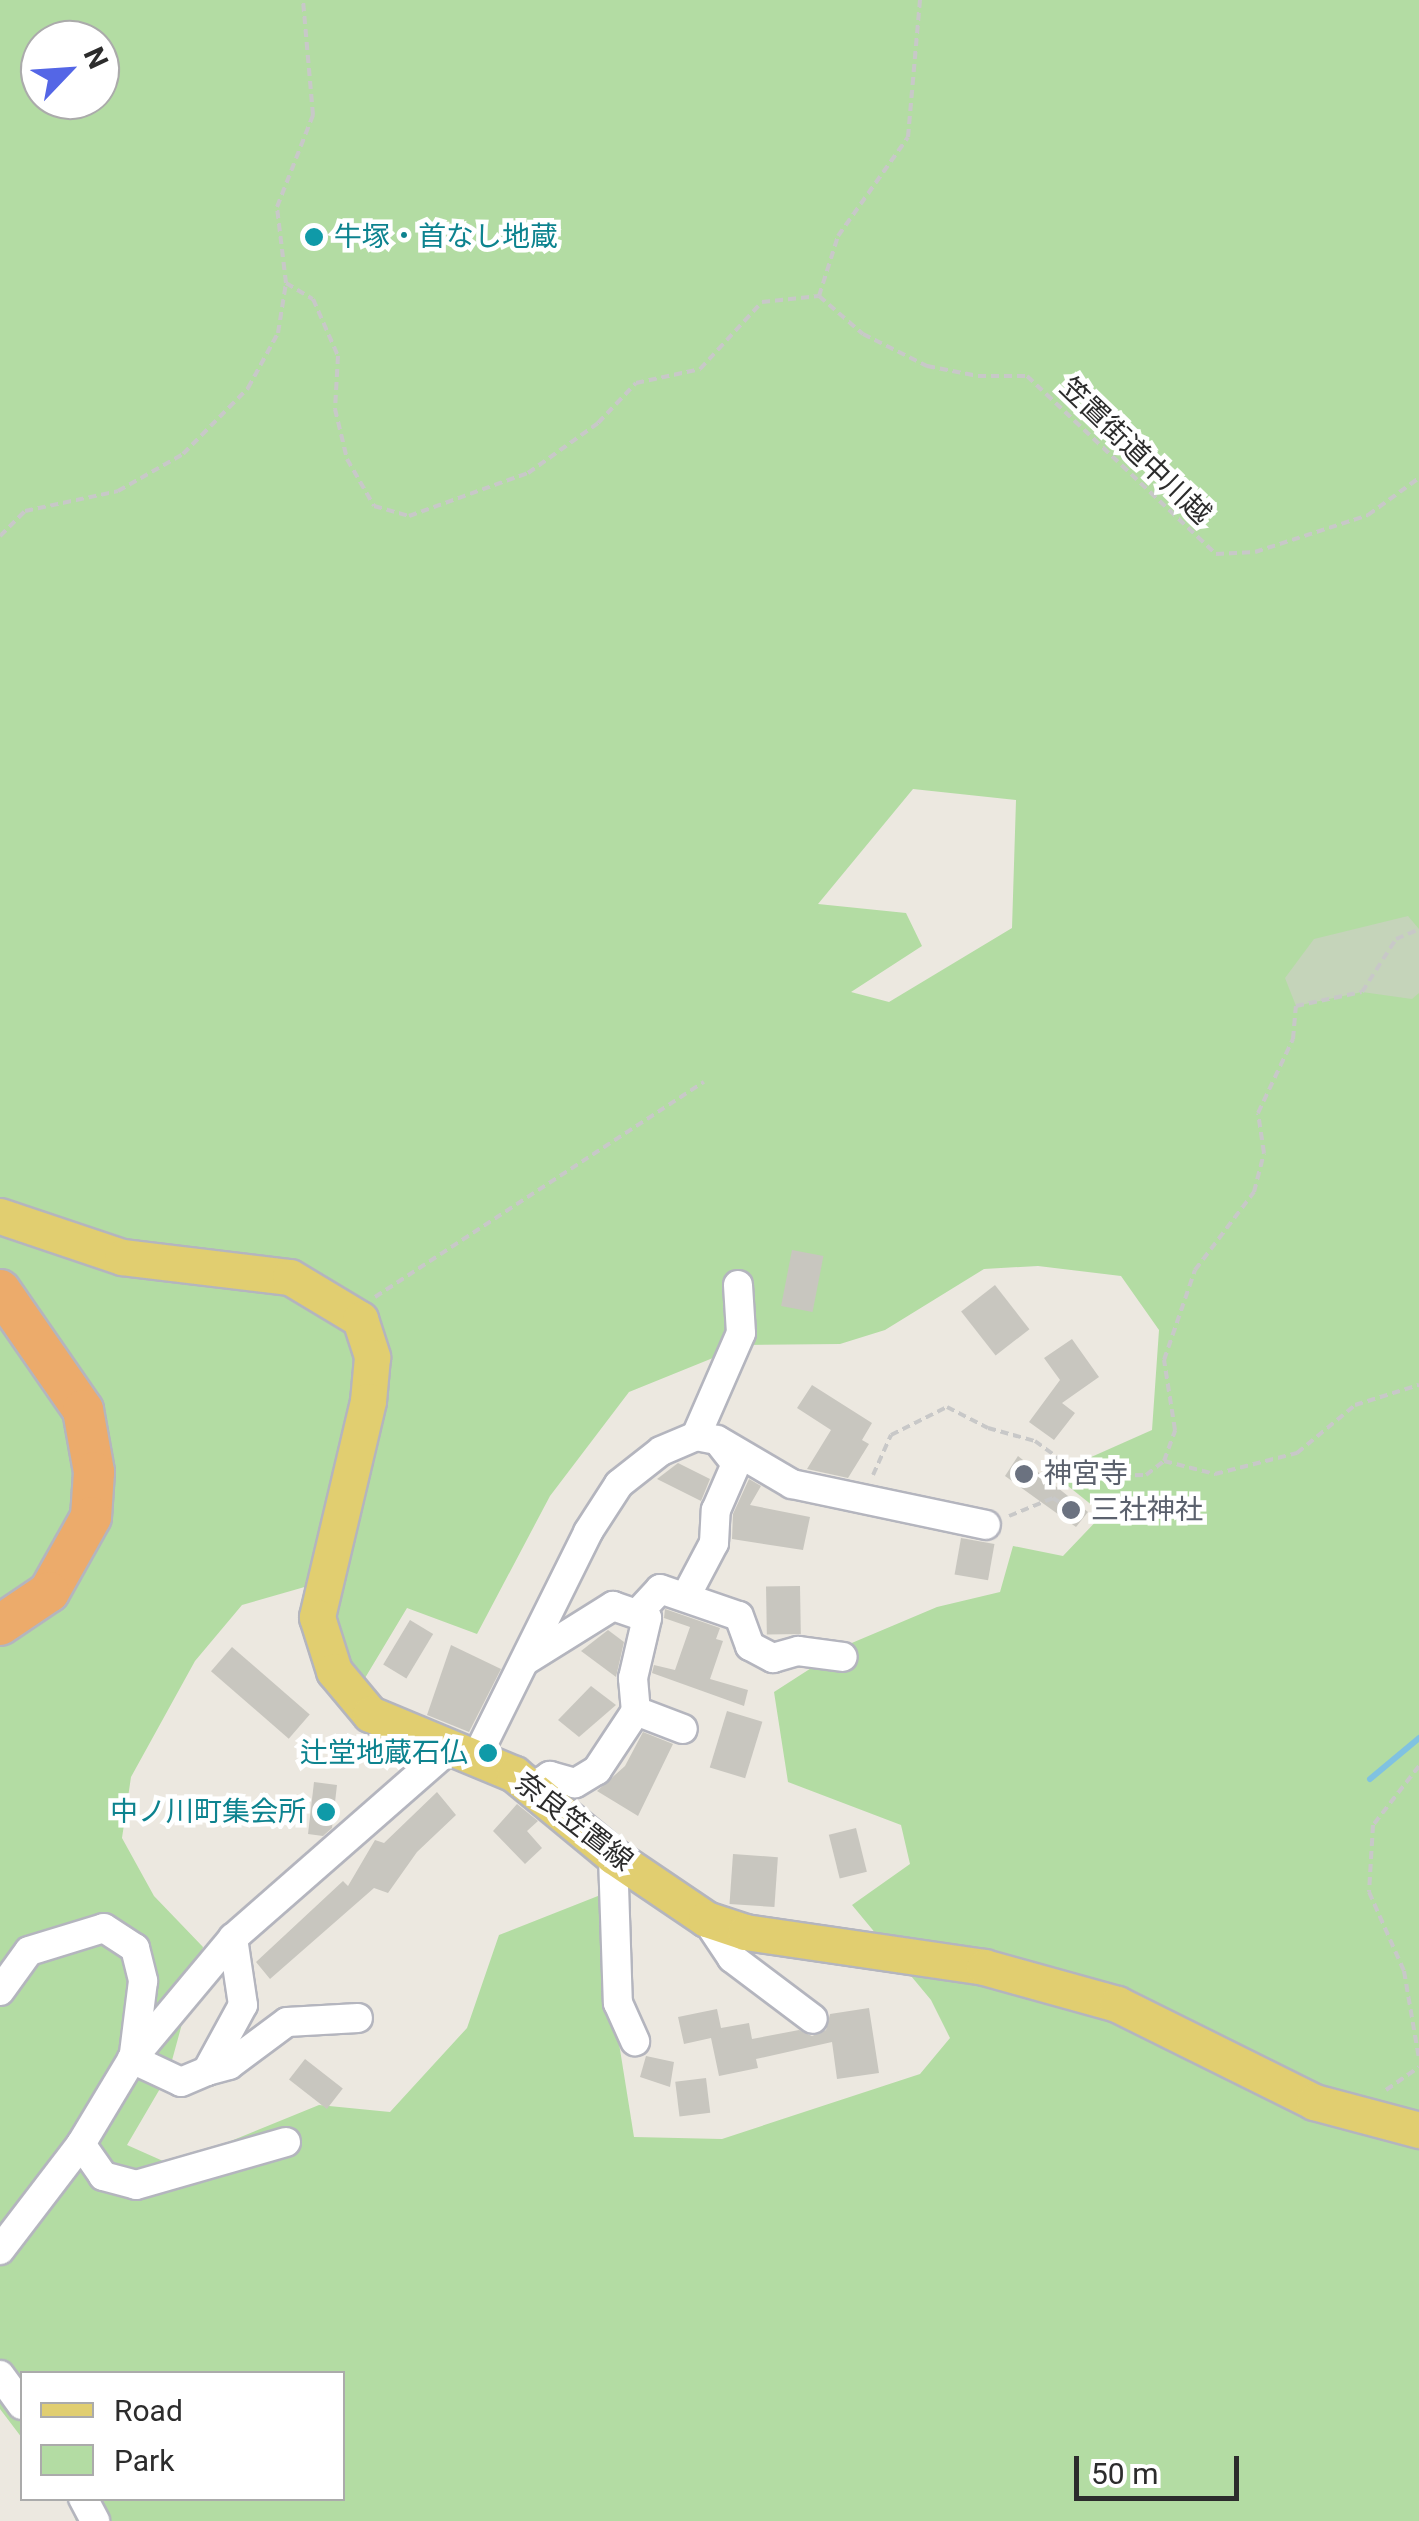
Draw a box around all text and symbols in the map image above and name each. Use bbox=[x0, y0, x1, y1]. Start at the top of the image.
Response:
north arrow bbox=[20, 20, 120, 120]
text: N bbox=[77, 42, 115, 74]
place label: 牛塚・首なし地蔵 bbox=[334, 220, 558, 254]
marker: 牛塚・首なし地蔵 bbox=[303, 226, 325, 248]
street label: 笠置街道中川越 bbox=[1053, 371, 1217, 531]
place label: 神宮寺 bbox=[1044, 1457, 1128, 1491]
marker: 神宮寺 bbox=[1013, 1463, 1035, 1485]
place label: 三社神社 bbox=[1091, 1493, 1203, 1527]
marker: 三社神社 bbox=[1060, 1499, 1082, 1521]
place label: 辻堂地蔵石仏 bbox=[300, 1736, 468, 1770]
marker: 辻堂地蔵石仏 bbox=[477, 1742, 499, 1764]
street label: 奈良笠置線 bbox=[508, 1766, 640, 1878]
place label: 中ノ川町集会所 bbox=[110, 1795, 306, 1829]
marker: 中ノ川町集会所 bbox=[315, 1801, 337, 1823]
legend bbox=[20, 2371, 345, 2501]
text: Road bbox=[114, 2393, 183, 2428]
scale bar bbox=[1079, 2436, 1244, 2498]
text: Park bbox=[114, 2443, 174, 2478]
text: 50 m bbox=[1091, 2456, 1158, 2491]

